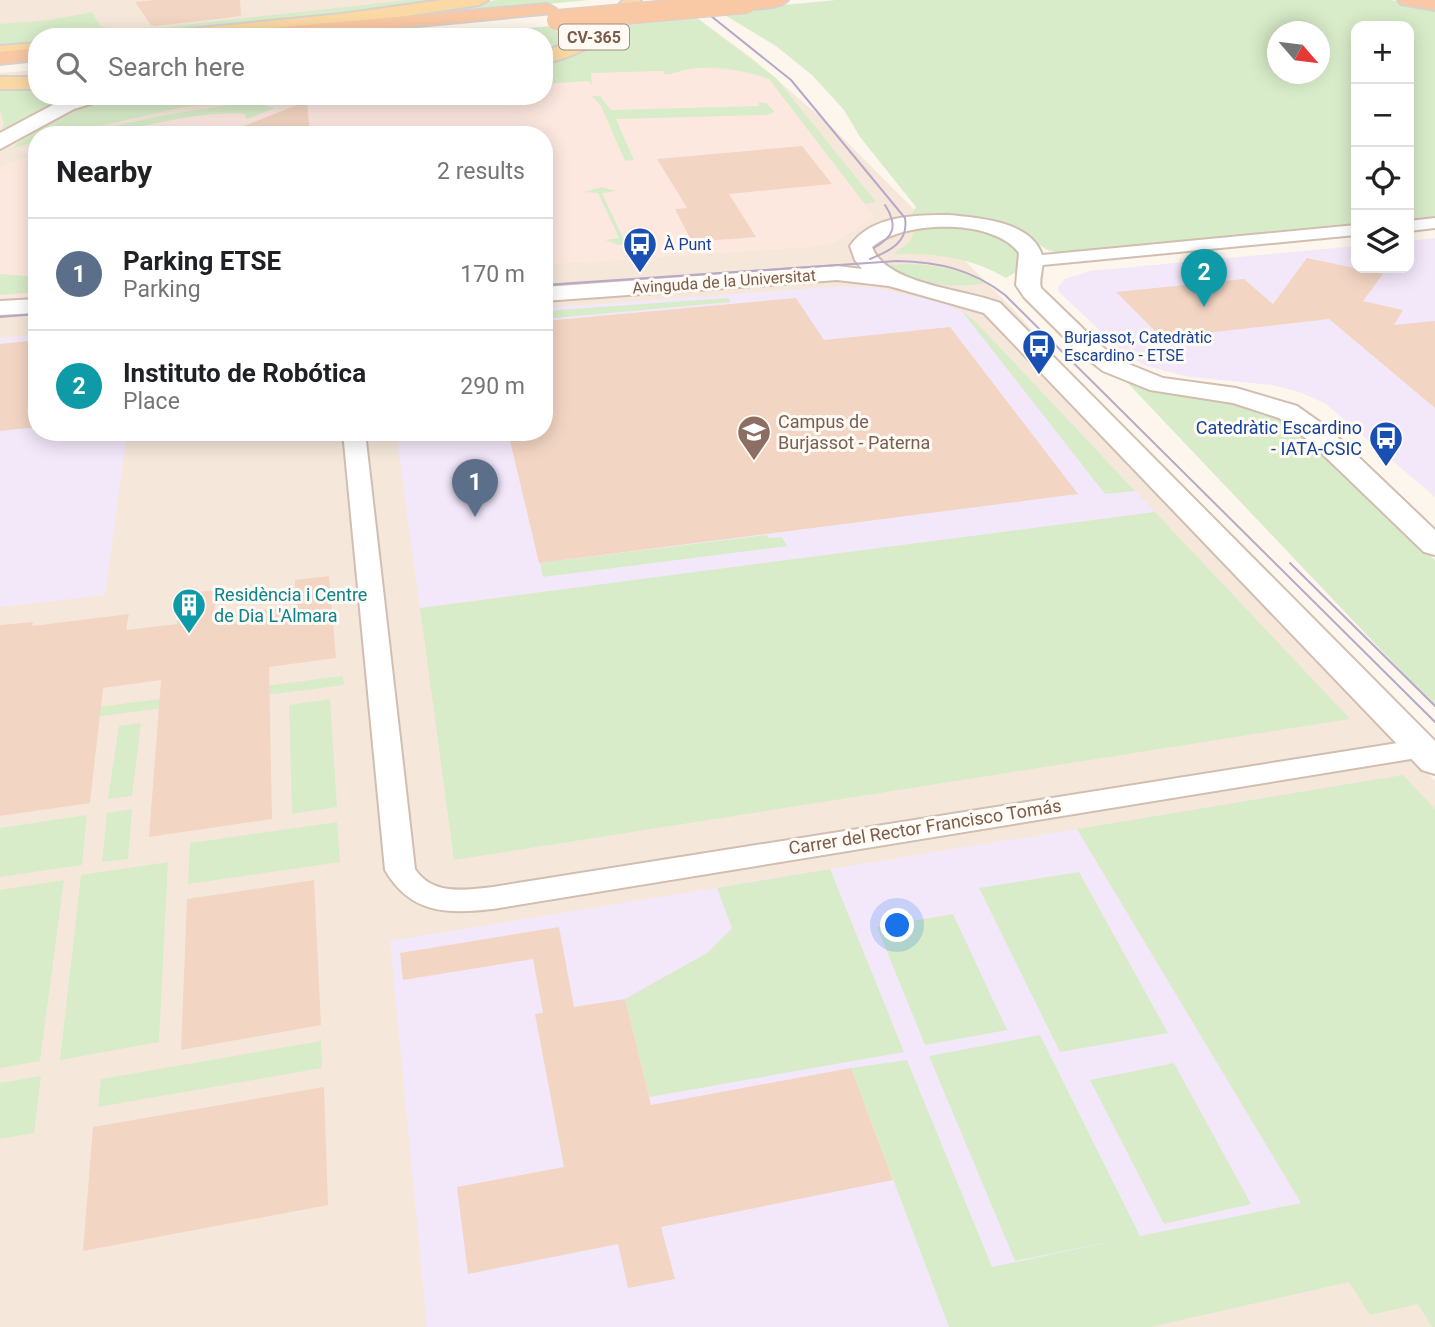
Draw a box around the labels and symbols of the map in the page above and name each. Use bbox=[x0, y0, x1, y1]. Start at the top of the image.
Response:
north arrow bbox=[1267, 21, 1330, 84]
road number: CV-365 bbox=[559, 24, 629, 50]
bus stop icon: À Punt bbox=[621, 225, 659, 274]
place label: À Punt bbox=[664, 235, 711, 254]
pin: 2 bbox=[1181, 249, 1227, 307]
street label: Avinguda de la Universitat bbox=[632, 266, 816, 297]
bus stop icon: Burjassot, Catedràtic Escardino - ETSE bbox=[1020, 327, 1058, 376]
place label: Burjassot, Catedràtic Escardino - ETSE bbox=[1064, 328, 1212, 365]
place label: Campus de Burjassot - Paterna bbox=[778, 411, 930, 453]
school or university icon: Campus de Burjassot - Paterna bbox=[735, 413, 773, 462]
place label: Catedràtic Escardino - IATA-CSIC bbox=[1196, 417, 1362, 459]
bus stop icon: Catedràtic Escardino - IATA-CSIC bbox=[1367, 419, 1405, 468]
pin: 1 bbox=[452, 459, 498, 517]
place label: Residència i Centre de Dia L'Almara bbox=[214, 584, 367, 626]
building icon: Residència i Centre de Dia L'Almara bbox=[170, 586, 208, 635]
street label: Carrer del Rector Francisco Tomás bbox=[787, 795, 1063, 858]
your location bbox=[880, 908, 914, 942]

